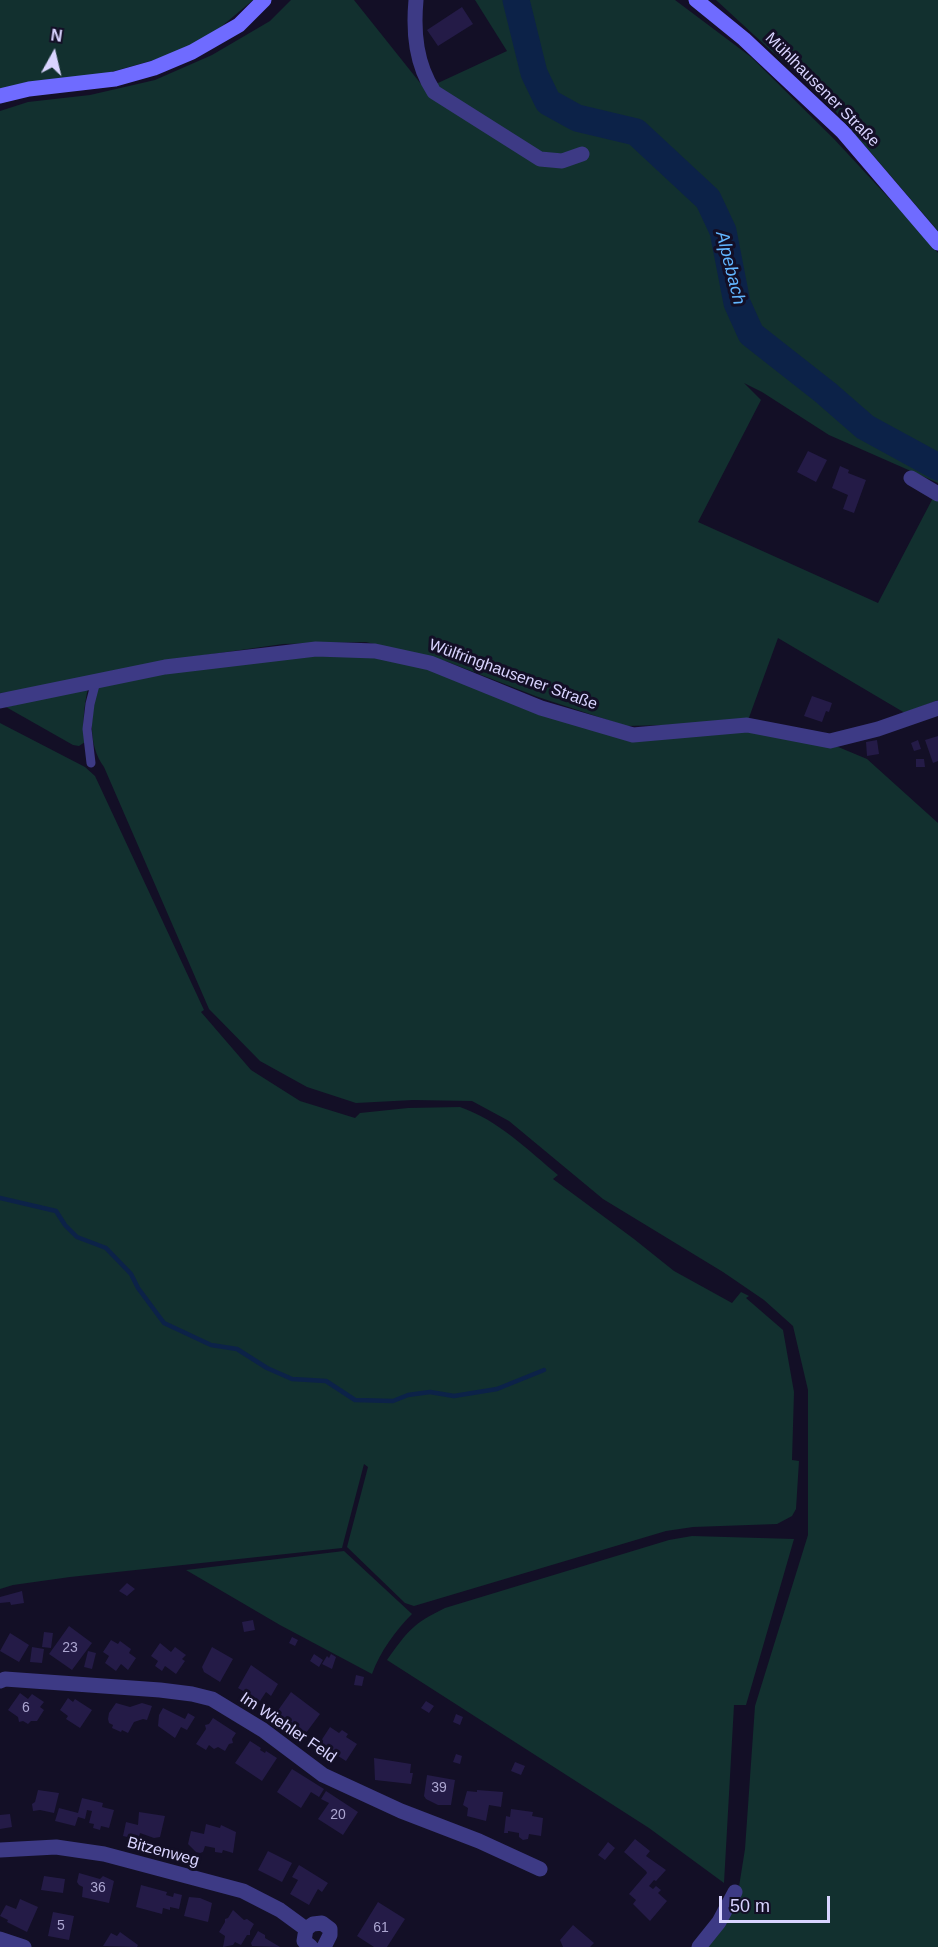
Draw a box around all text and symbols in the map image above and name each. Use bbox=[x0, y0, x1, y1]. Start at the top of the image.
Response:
north arrow bbox=[24, 24, 84, 84]
text: N bbox=[50, 26, 63, 45]
street label: Mühlhausener Straße bbox=[761, 29, 883, 151]
water label: Alpebach bbox=[710, 229, 750, 307]
street label: Wülfringhausener Straße bbox=[426, 636, 600, 714]
house number: 23 bbox=[62, 1640, 78, 1656]
street label: Im Wiehler Feld bbox=[236, 1689, 340, 1767]
house number: 6 bbox=[22, 1700, 30, 1716]
house number: 39 bbox=[431, 1780, 447, 1796]
house number: 20 bbox=[330, 1807, 346, 1823]
street label: Bitzenweg bbox=[125, 1833, 201, 1871]
house number: 36 bbox=[90, 1880, 106, 1896]
scale bar bbox=[722, 1884, 833, 1922]
text: 50 m bbox=[730, 1896, 770, 1916]
house number: 5 bbox=[57, 1918, 65, 1934]
house number: 61 bbox=[373, 1920, 389, 1936]

